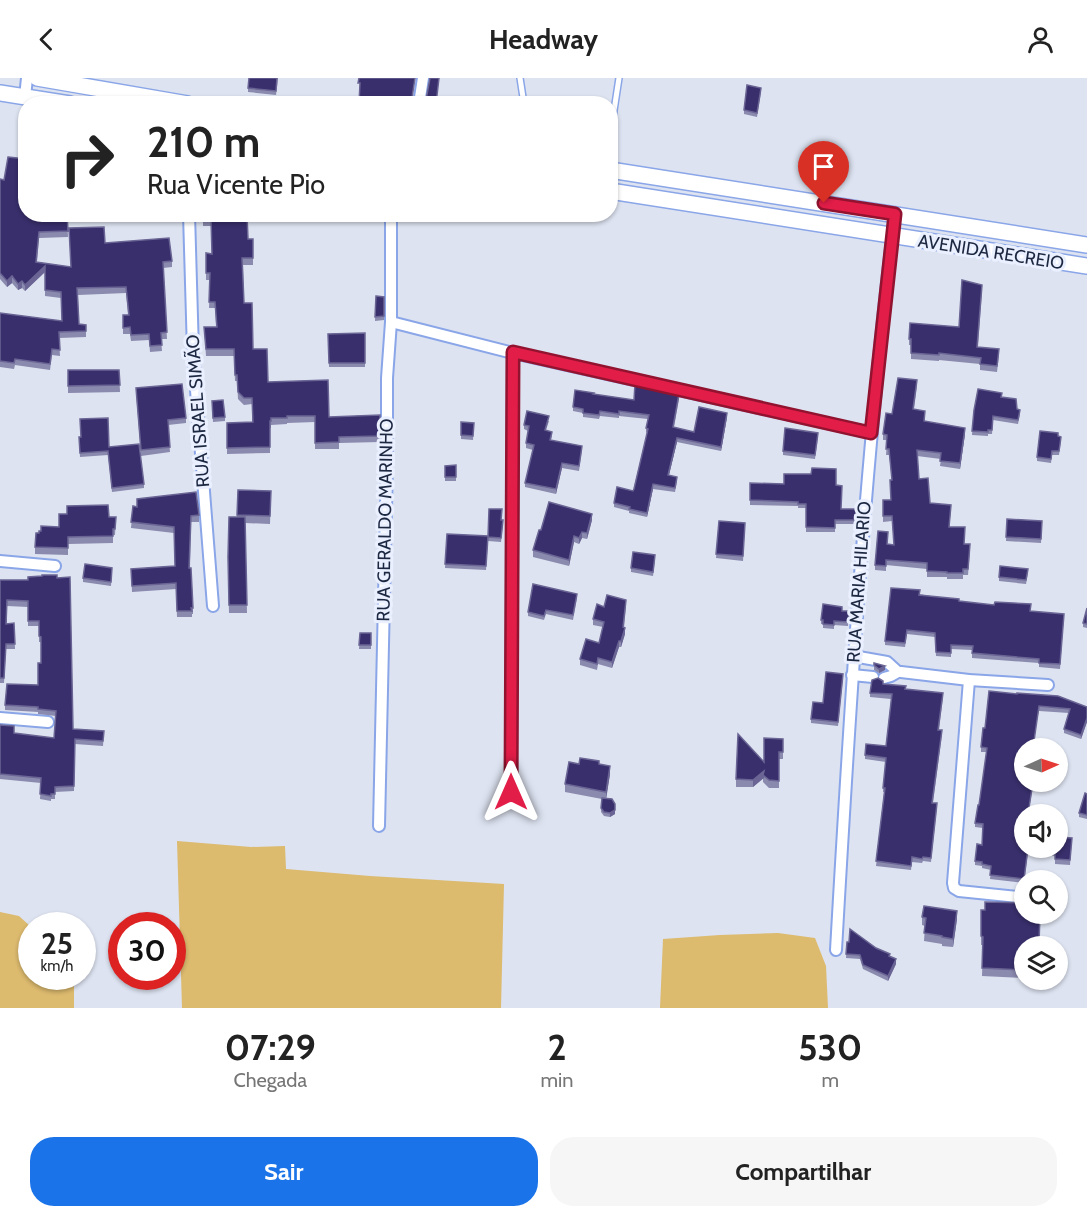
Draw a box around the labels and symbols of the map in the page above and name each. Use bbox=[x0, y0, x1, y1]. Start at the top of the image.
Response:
pin bbox=[798, 141, 849, 203]
street label: AVENIDA RECREIO bbox=[916, 230, 1066, 274]
street label: RUA ISRAEL SIMÃO bbox=[182, 334, 214, 488]
street label: RUA GERALDO MARINHO bbox=[372, 418, 398, 622]
street label: RUA MARIA HILARIO bbox=[842, 500, 876, 663]
north arrow bbox=[1014, 738, 1068, 792]
position arrow bbox=[479, 760, 543, 824]
speed limit sign: 30 bbox=[108, 912, 186, 990]

